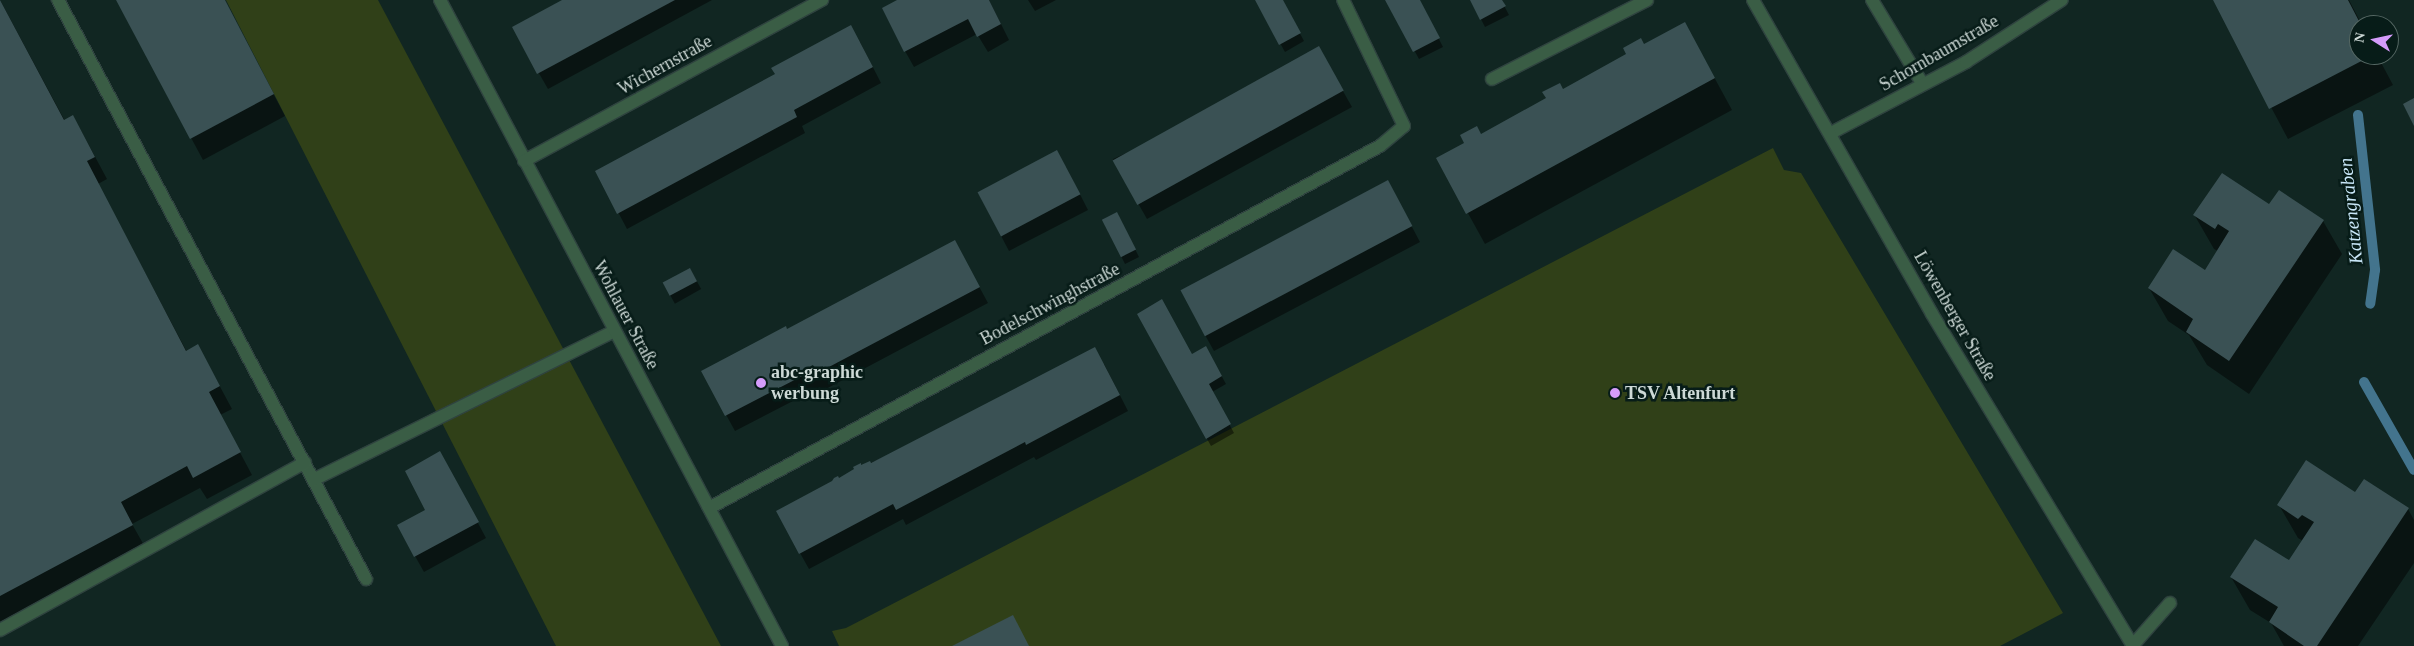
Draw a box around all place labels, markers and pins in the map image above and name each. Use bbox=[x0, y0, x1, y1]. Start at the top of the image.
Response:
place label: abc-graphic werbung bbox=[771, 362, 863, 404]
marker: abc-graphic werbung bbox=[755, 377, 767, 389]
place label: TSV Altenfurt bbox=[1625, 382, 1736, 404]
marker: TSV Altenfurt bbox=[1609, 387, 1621, 399]

